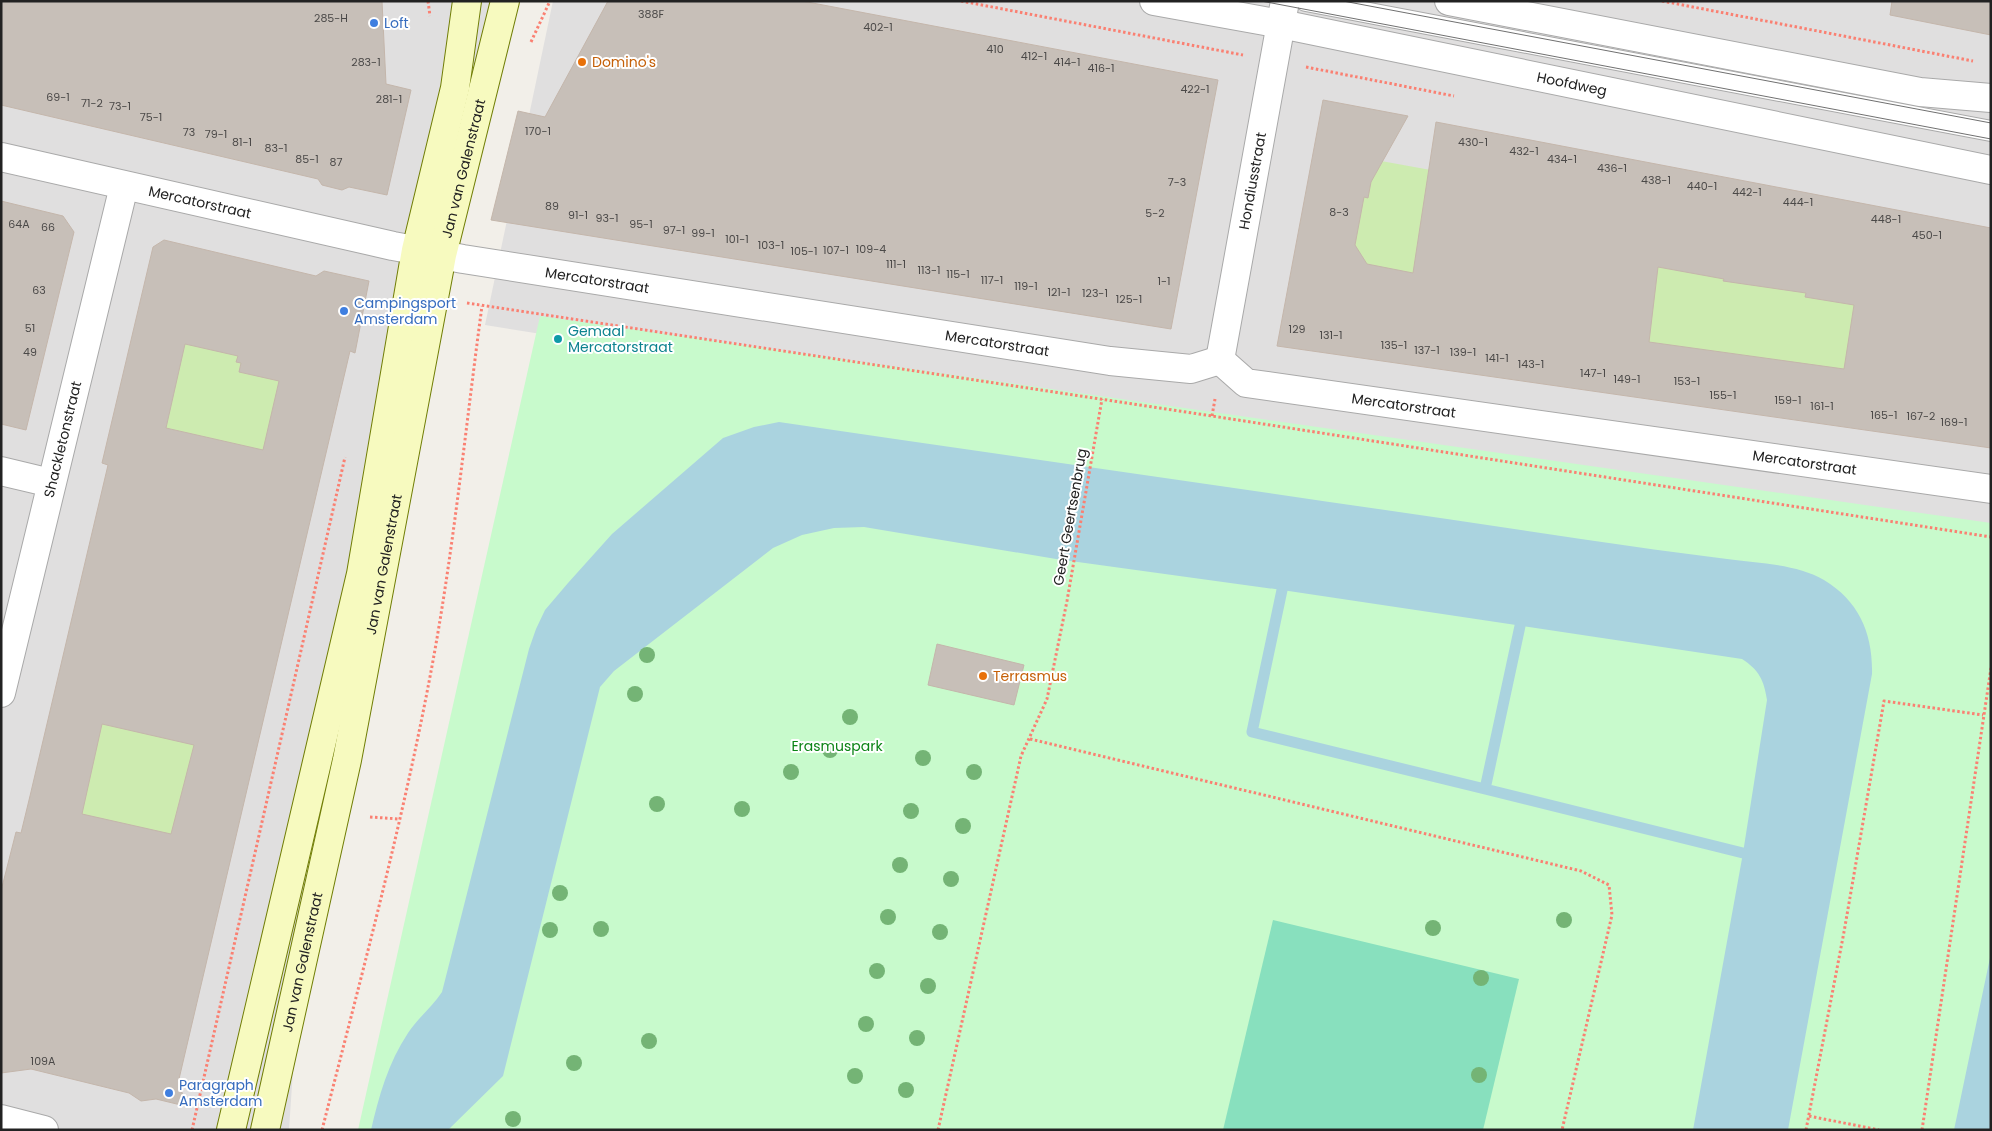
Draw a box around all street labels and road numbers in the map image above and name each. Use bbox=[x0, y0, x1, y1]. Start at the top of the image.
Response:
street label: Hoofdweg bbox=[1535, 67, 1609, 101]
street label: Jan van Galenstraat bbox=[437, 97, 490, 240]
street label: Hondiusstraat bbox=[1234, 131, 1271, 231]
street label: Mercatorstraat bbox=[147, 181, 253, 224]
street label: Mercatorstraat bbox=[544, 262, 651, 298]
street label: Mercatorstraat bbox=[944, 325, 1051, 361]
street label: Shackletonstraat bbox=[39, 379, 86, 500]
street label: Mercatorstraat bbox=[1350, 388, 1457, 423]
street label: Mercatorstraat bbox=[1751, 445, 1858, 480]
street label: Geert Geertsenbrug bbox=[1048, 447, 1092, 587]
street label: Jan van Galenstraat bbox=[361, 492, 407, 636]
street label: Jan van Galenstraat bbox=[277, 890, 327, 1034]

